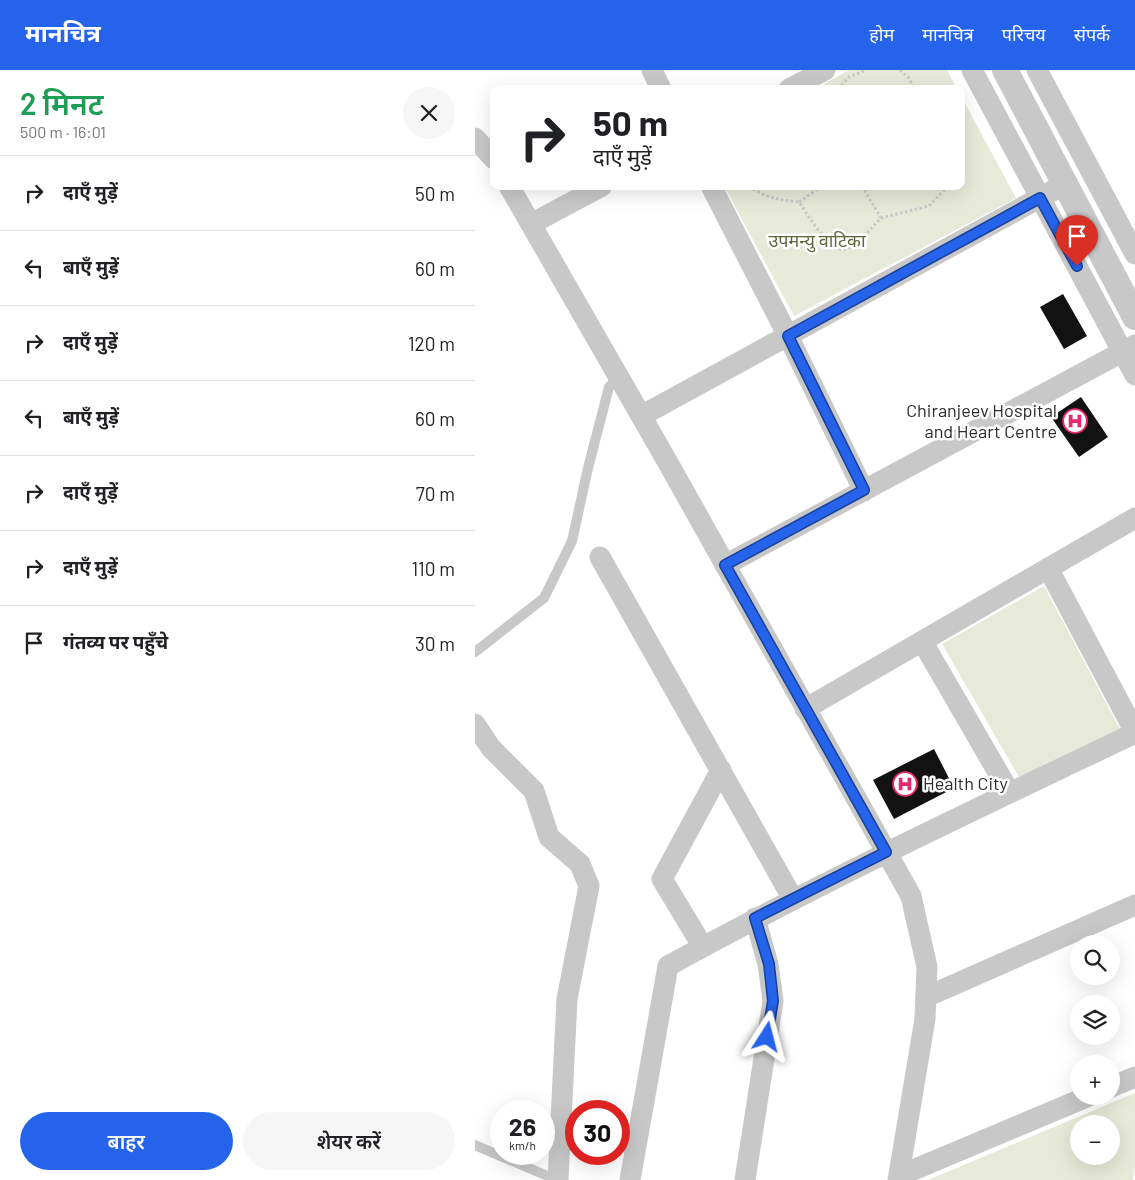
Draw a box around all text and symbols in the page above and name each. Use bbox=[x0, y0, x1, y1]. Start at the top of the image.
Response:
text: मानचित्र bbox=[25, 18, 101, 47]
text: होम bbox=[869, 23, 894, 45]
text: मानचित्र bbox=[922, 23, 974, 45]
text: परिचय bbox=[1002, 23, 1046, 45]
text: संपर्क bbox=[1074, 23, 1110, 45]
text: 2 मिनट bbox=[20, 85, 103, 121]
button: close bbox=[403, 87, 455, 139]
text: 50 m bbox=[593, 101, 668, 143]
icon: right bbox=[510, 105, 575, 170]
text: 500 m · 16:01 bbox=[20, 122, 106, 141]
text: दाएँ मुड़ें bbox=[593, 143, 652, 169]
icon: right bbox=[20, 179, 48, 207]
text: दाएँ मुड़ें bbox=[63, 180, 118, 203]
text: 50 m bbox=[415, 182, 455, 205]
pin bbox=[1056, 215, 1098, 266]
icon: arrive bbox=[1063, 222, 1091, 250]
park label: उपमन्यु वाटिका bbox=[768, 229, 866, 253]
icon: left bbox=[20, 254, 48, 282]
text: बाएँ मुड़ें bbox=[63, 255, 119, 278]
text: 60 m bbox=[415, 257, 455, 280]
icon: right bbox=[20, 329, 48, 357]
text: दाएँ मुड़ें bbox=[63, 330, 118, 353]
text: 120 m bbox=[408, 332, 455, 355]
place label: Chiranjeev Hospital and Heart Centre bbox=[906, 399, 1057, 442]
icon: left bbox=[20, 404, 48, 432]
text: बाएँ मुड़ें bbox=[63, 405, 119, 428]
text: 60 m bbox=[415, 407, 455, 430]
hospital icon: Chiranjeev Hospital and Heart Centre bbox=[1062, 408, 1088, 434]
icon: right bbox=[20, 479, 48, 507]
text: दाएँ मुड़ें bbox=[63, 480, 118, 503]
text: 70 m bbox=[416, 482, 455, 505]
icon: right bbox=[20, 554, 48, 582]
text: दाएँ मुड़ें bbox=[63, 555, 118, 578]
text: 110 m bbox=[411, 557, 455, 580]
icon: arrive bbox=[20, 629, 48, 657]
text: गंतव्य पर पहुँचे bbox=[63, 630, 168, 653]
text: 30 m bbox=[415, 632, 455, 655]
hospital icon: Health City bbox=[892, 771, 918, 797]
place label: Health City bbox=[923, 772, 1008, 794]
map controls bbox=[1070, 935, 1120, 1165]
button: search bbox=[1070, 935, 1120, 985]
button: layers bbox=[1070, 995, 1120, 1045]
position arrow bbox=[740, 1010, 792, 1062]
button: + bbox=[1070, 1055, 1120, 1105]
speed limit sign: 30 bbox=[565, 1100, 630, 1165]
text: 26 bbox=[509, 1111, 536, 1141]
button: बाहर bbox=[20, 1112, 233, 1170]
button: शेयर करें bbox=[243, 1112, 455, 1170]
button: − bbox=[1070, 1115, 1120, 1165]
text: km/h bbox=[509, 1138, 536, 1152]

